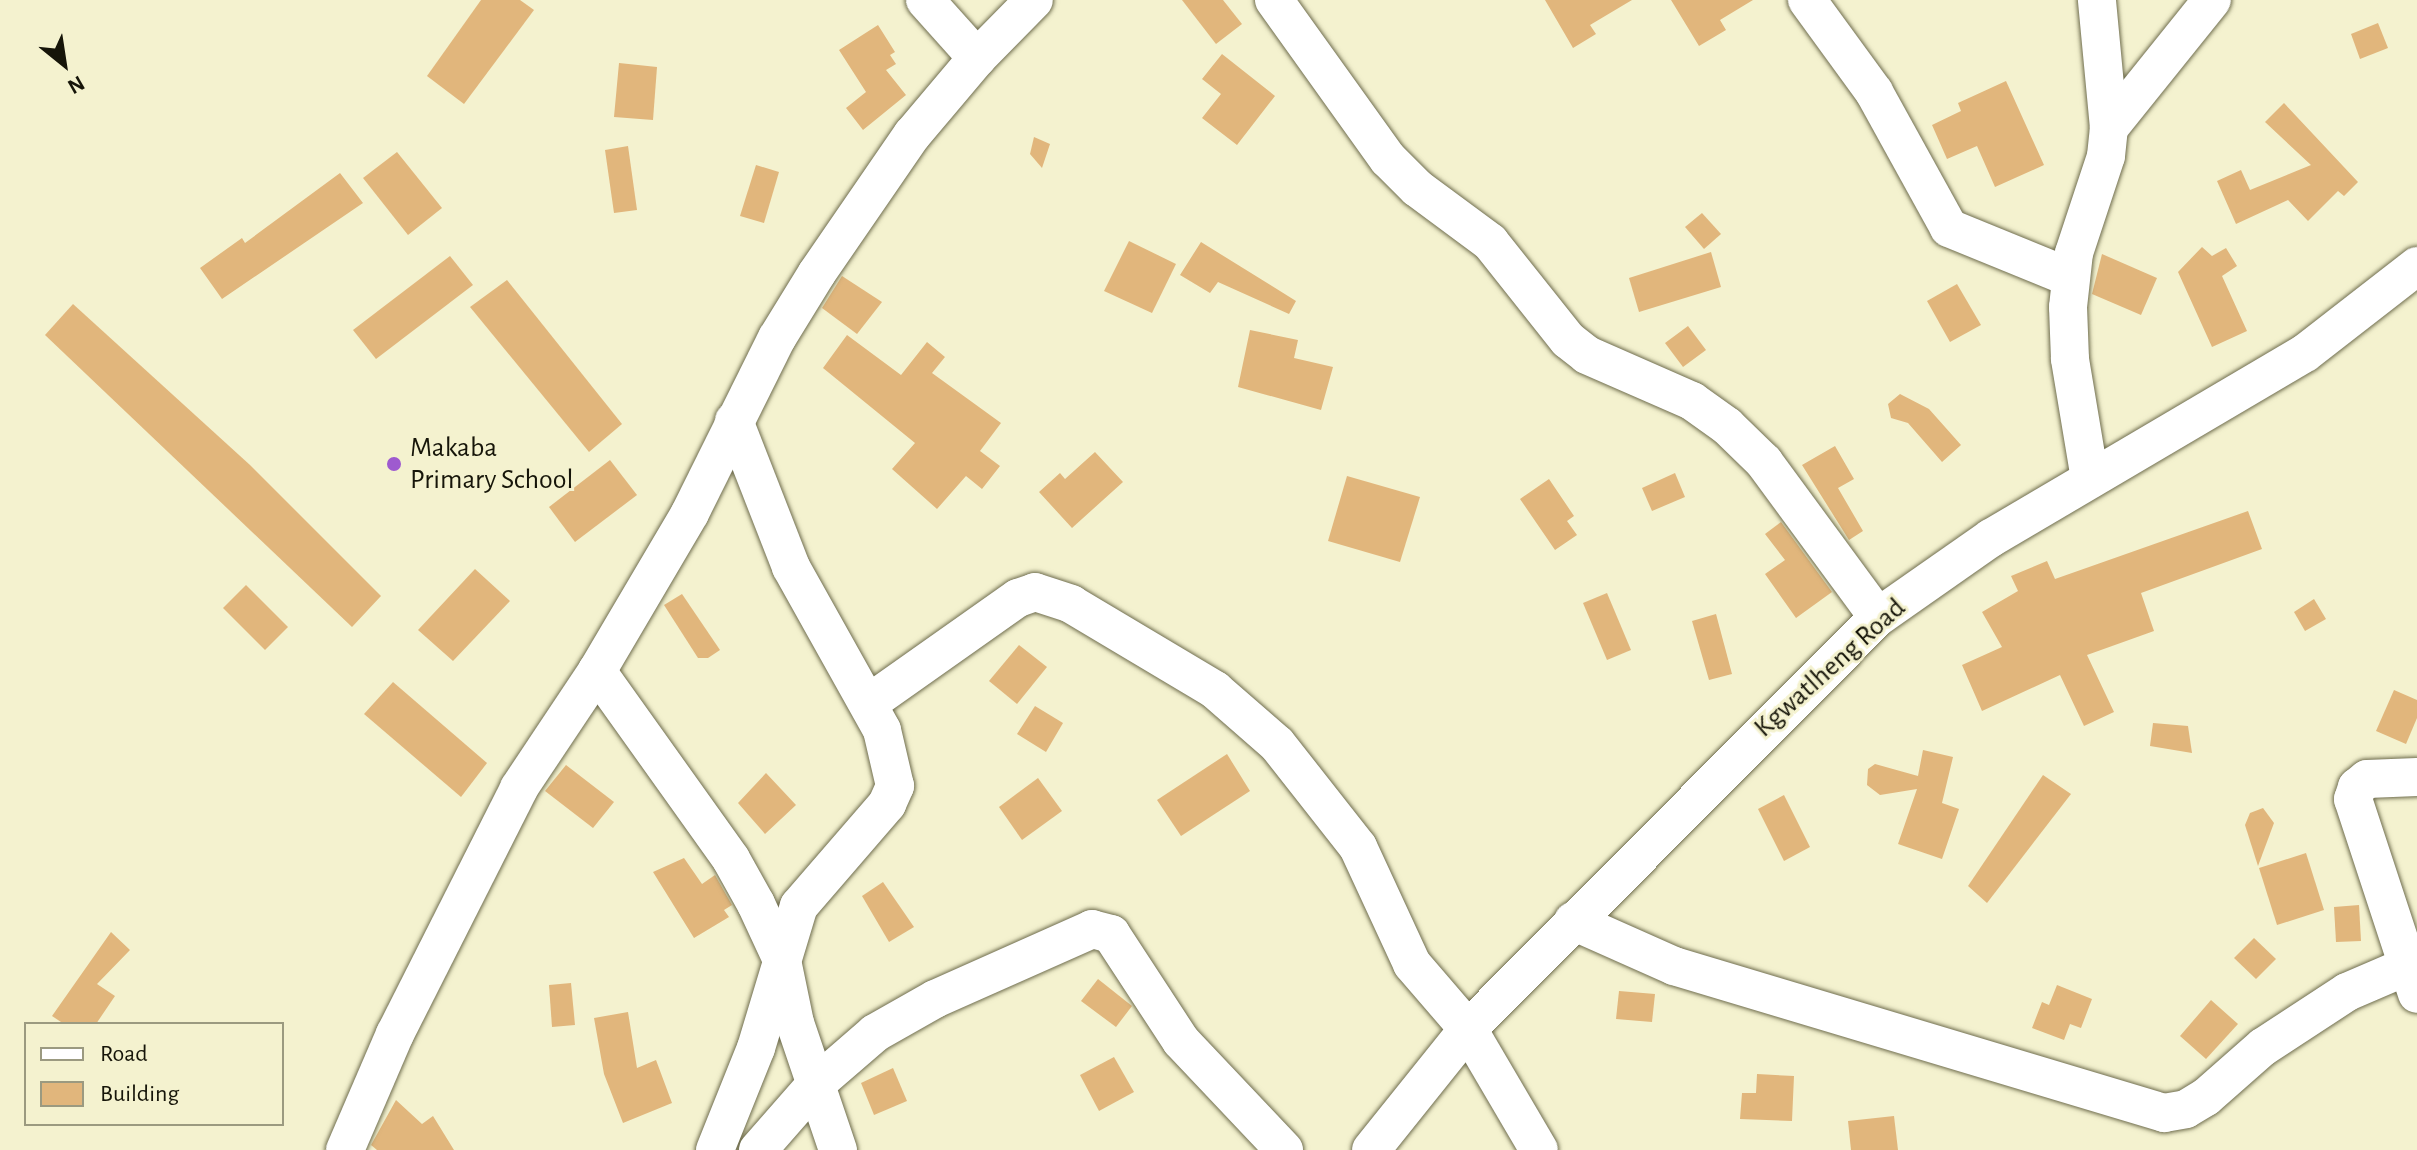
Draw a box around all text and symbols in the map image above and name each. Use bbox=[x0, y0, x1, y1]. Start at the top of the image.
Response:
north arrow bbox=[24, 24, 104, 104]
text: N bbox=[64, 71, 88, 98]
place label: Makaba Primary School bbox=[410, 431, 573, 497]
marker: Makaba Primary School bbox=[385, 455, 403, 473]
street label: Kgwatlheng Road bbox=[1747, 591, 1913, 745]
legend bbox=[24, 1022, 284, 1126]
text: Road bbox=[100, 1042, 148, 1066]
text: Building bbox=[100, 1082, 179, 1106]

